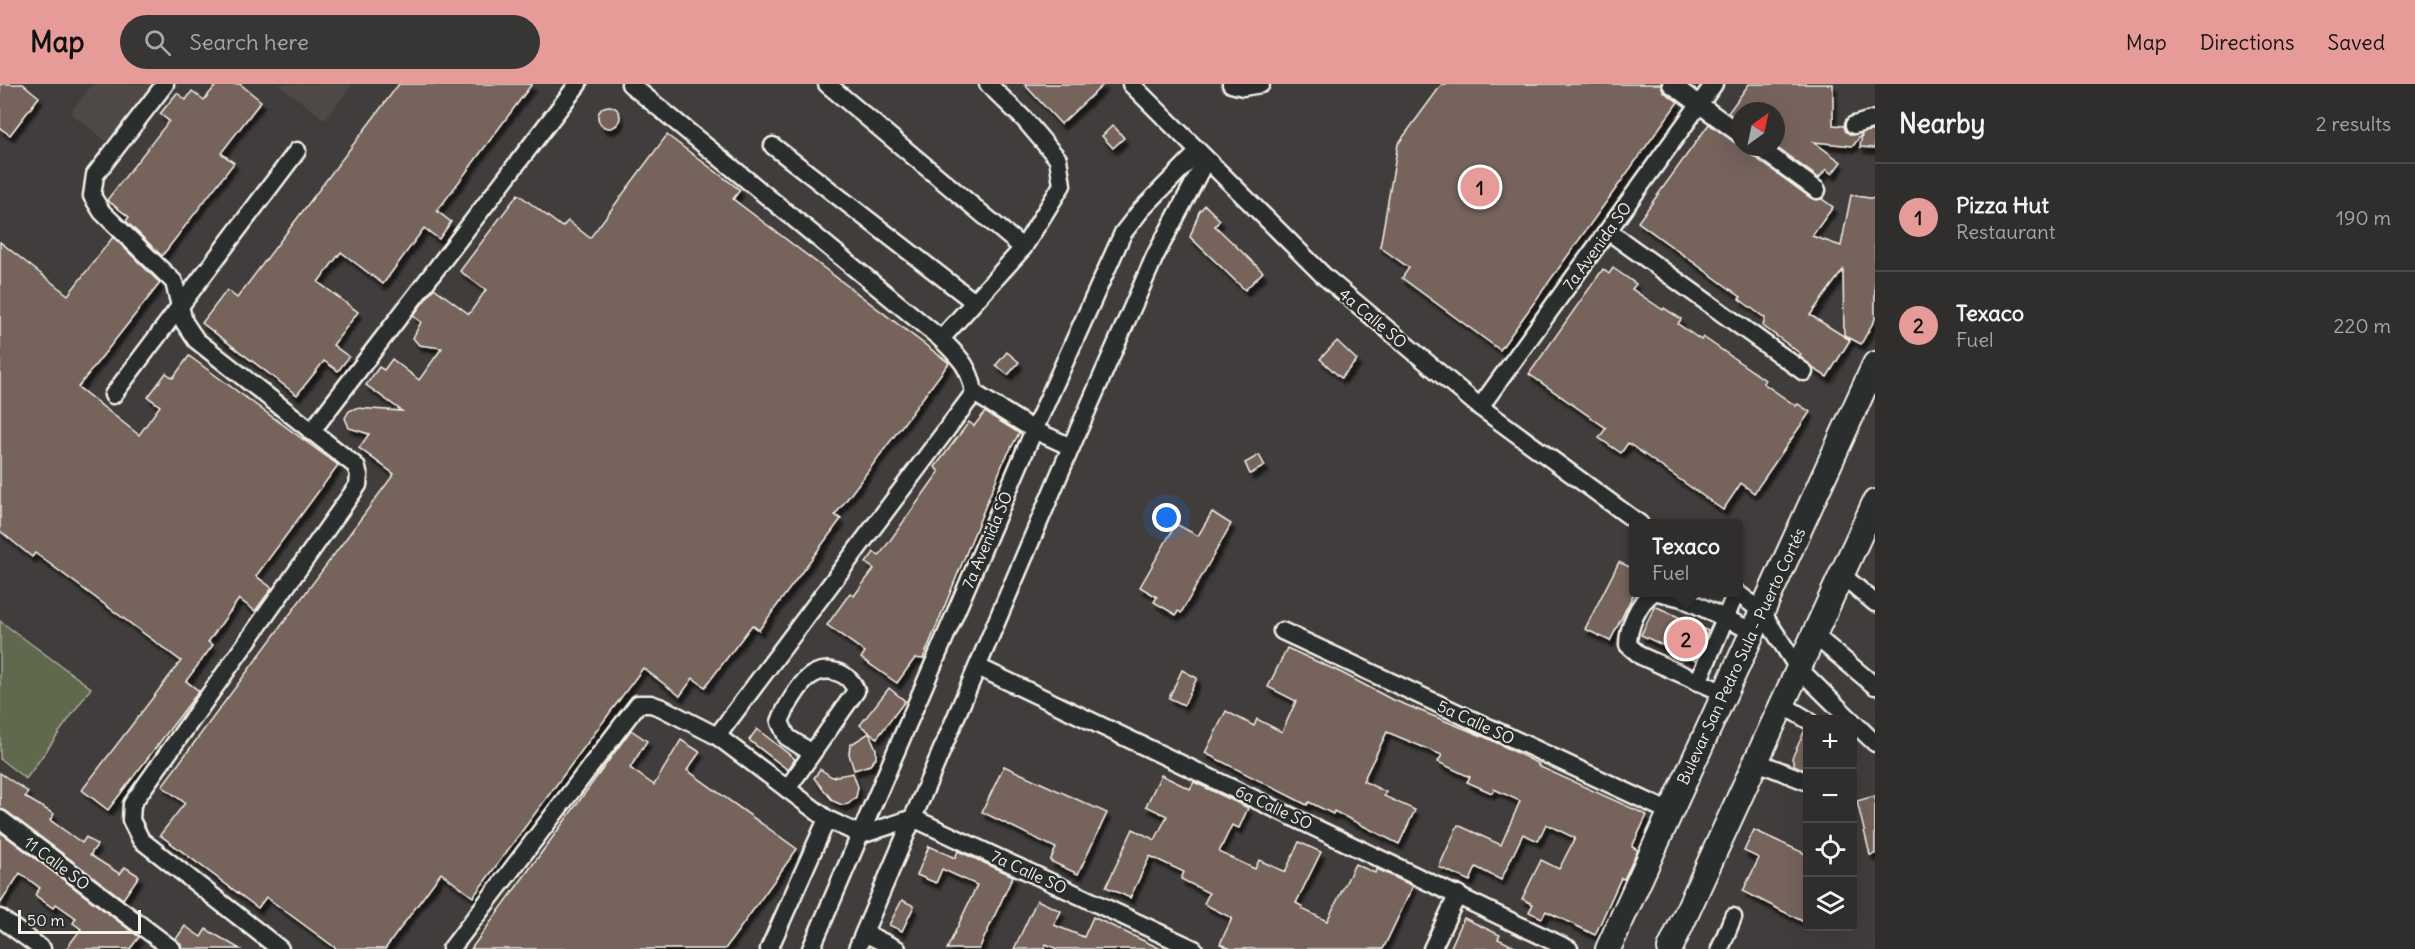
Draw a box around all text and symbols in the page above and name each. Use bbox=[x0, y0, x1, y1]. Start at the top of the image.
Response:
search box bbox=[120, 15, 540, 69]
text: Map bbox=[30, 24, 84, 60]
icon: search bbox=[141, 26, 174, 59]
text: Search here bbox=[189, 28, 309, 56]
text: Map bbox=[2126, 29, 2167, 56]
text: Directions bbox=[2200, 29, 2294, 56]
text: Saved bbox=[2327, 29, 2385, 56]
north arrow bbox=[1731, 102, 1785, 156]
text: Nearby bbox=[1899, 107, 1985, 140]
text: 2 results bbox=[2316, 111, 2391, 136]
pin: 1 bbox=[1460, 164, 1500, 210]
text: Pizza Hut bbox=[1956, 191, 2049, 219]
street label: 7a Avenida SO bbox=[1558, 198, 1636, 294]
text: 1 bbox=[1915, 205, 1922, 230]
text: 190 m bbox=[2336, 205, 2391, 230]
text: Restaurant bbox=[1956, 219, 2055, 244]
street label: 4a Calle SO bbox=[1335, 284, 1411, 352]
text: Texaco bbox=[1956, 299, 2024, 327]
text: 2 bbox=[1913, 313, 1924, 338]
text: 220 m bbox=[2334, 313, 2391, 338]
text: Fuel bbox=[1956, 327, 1993, 352]
street label: 7a Avenida SO bbox=[958, 488, 1016, 592]
your location bbox=[1152, 503, 1181, 532]
popup bbox=[1629, 519, 1743, 597]
street label: Bulevar San Pedro Sula - Puerto Cortés bbox=[1673, 524, 1809, 788]
text: Texaco bbox=[1652, 532, 1720, 560]
text: Fuel bbox=[1652, 560, 1689, 585]
pin: 2 bbox=[1666, 616, 1706, 662]
street label: 5a Calle SO bbox=[1434, 695, 1518, 749]
map controls bbox=[1803, 715, 1857, 931]
button: + bbox=[1803, 715, 1857, 769]
button: − bbox=[1803, 769, 1857, 823]
street label: 6a Calle SO bbox=[1232, 780, 1316, 834]
button: locate bbox=[1803, 823, 1857, 877]
street label: 11 Calle SO bbox=[20, 832, 94, 894]
street label: 7a Calle SO bbox=[988, 846, 1070, 898]
button: layers bbox=[1803, 877, 1857, 931]
scale bar bbox=[18, 907, 141, 934]
text: 50 m bbox=[27, 910, 65, 930]

